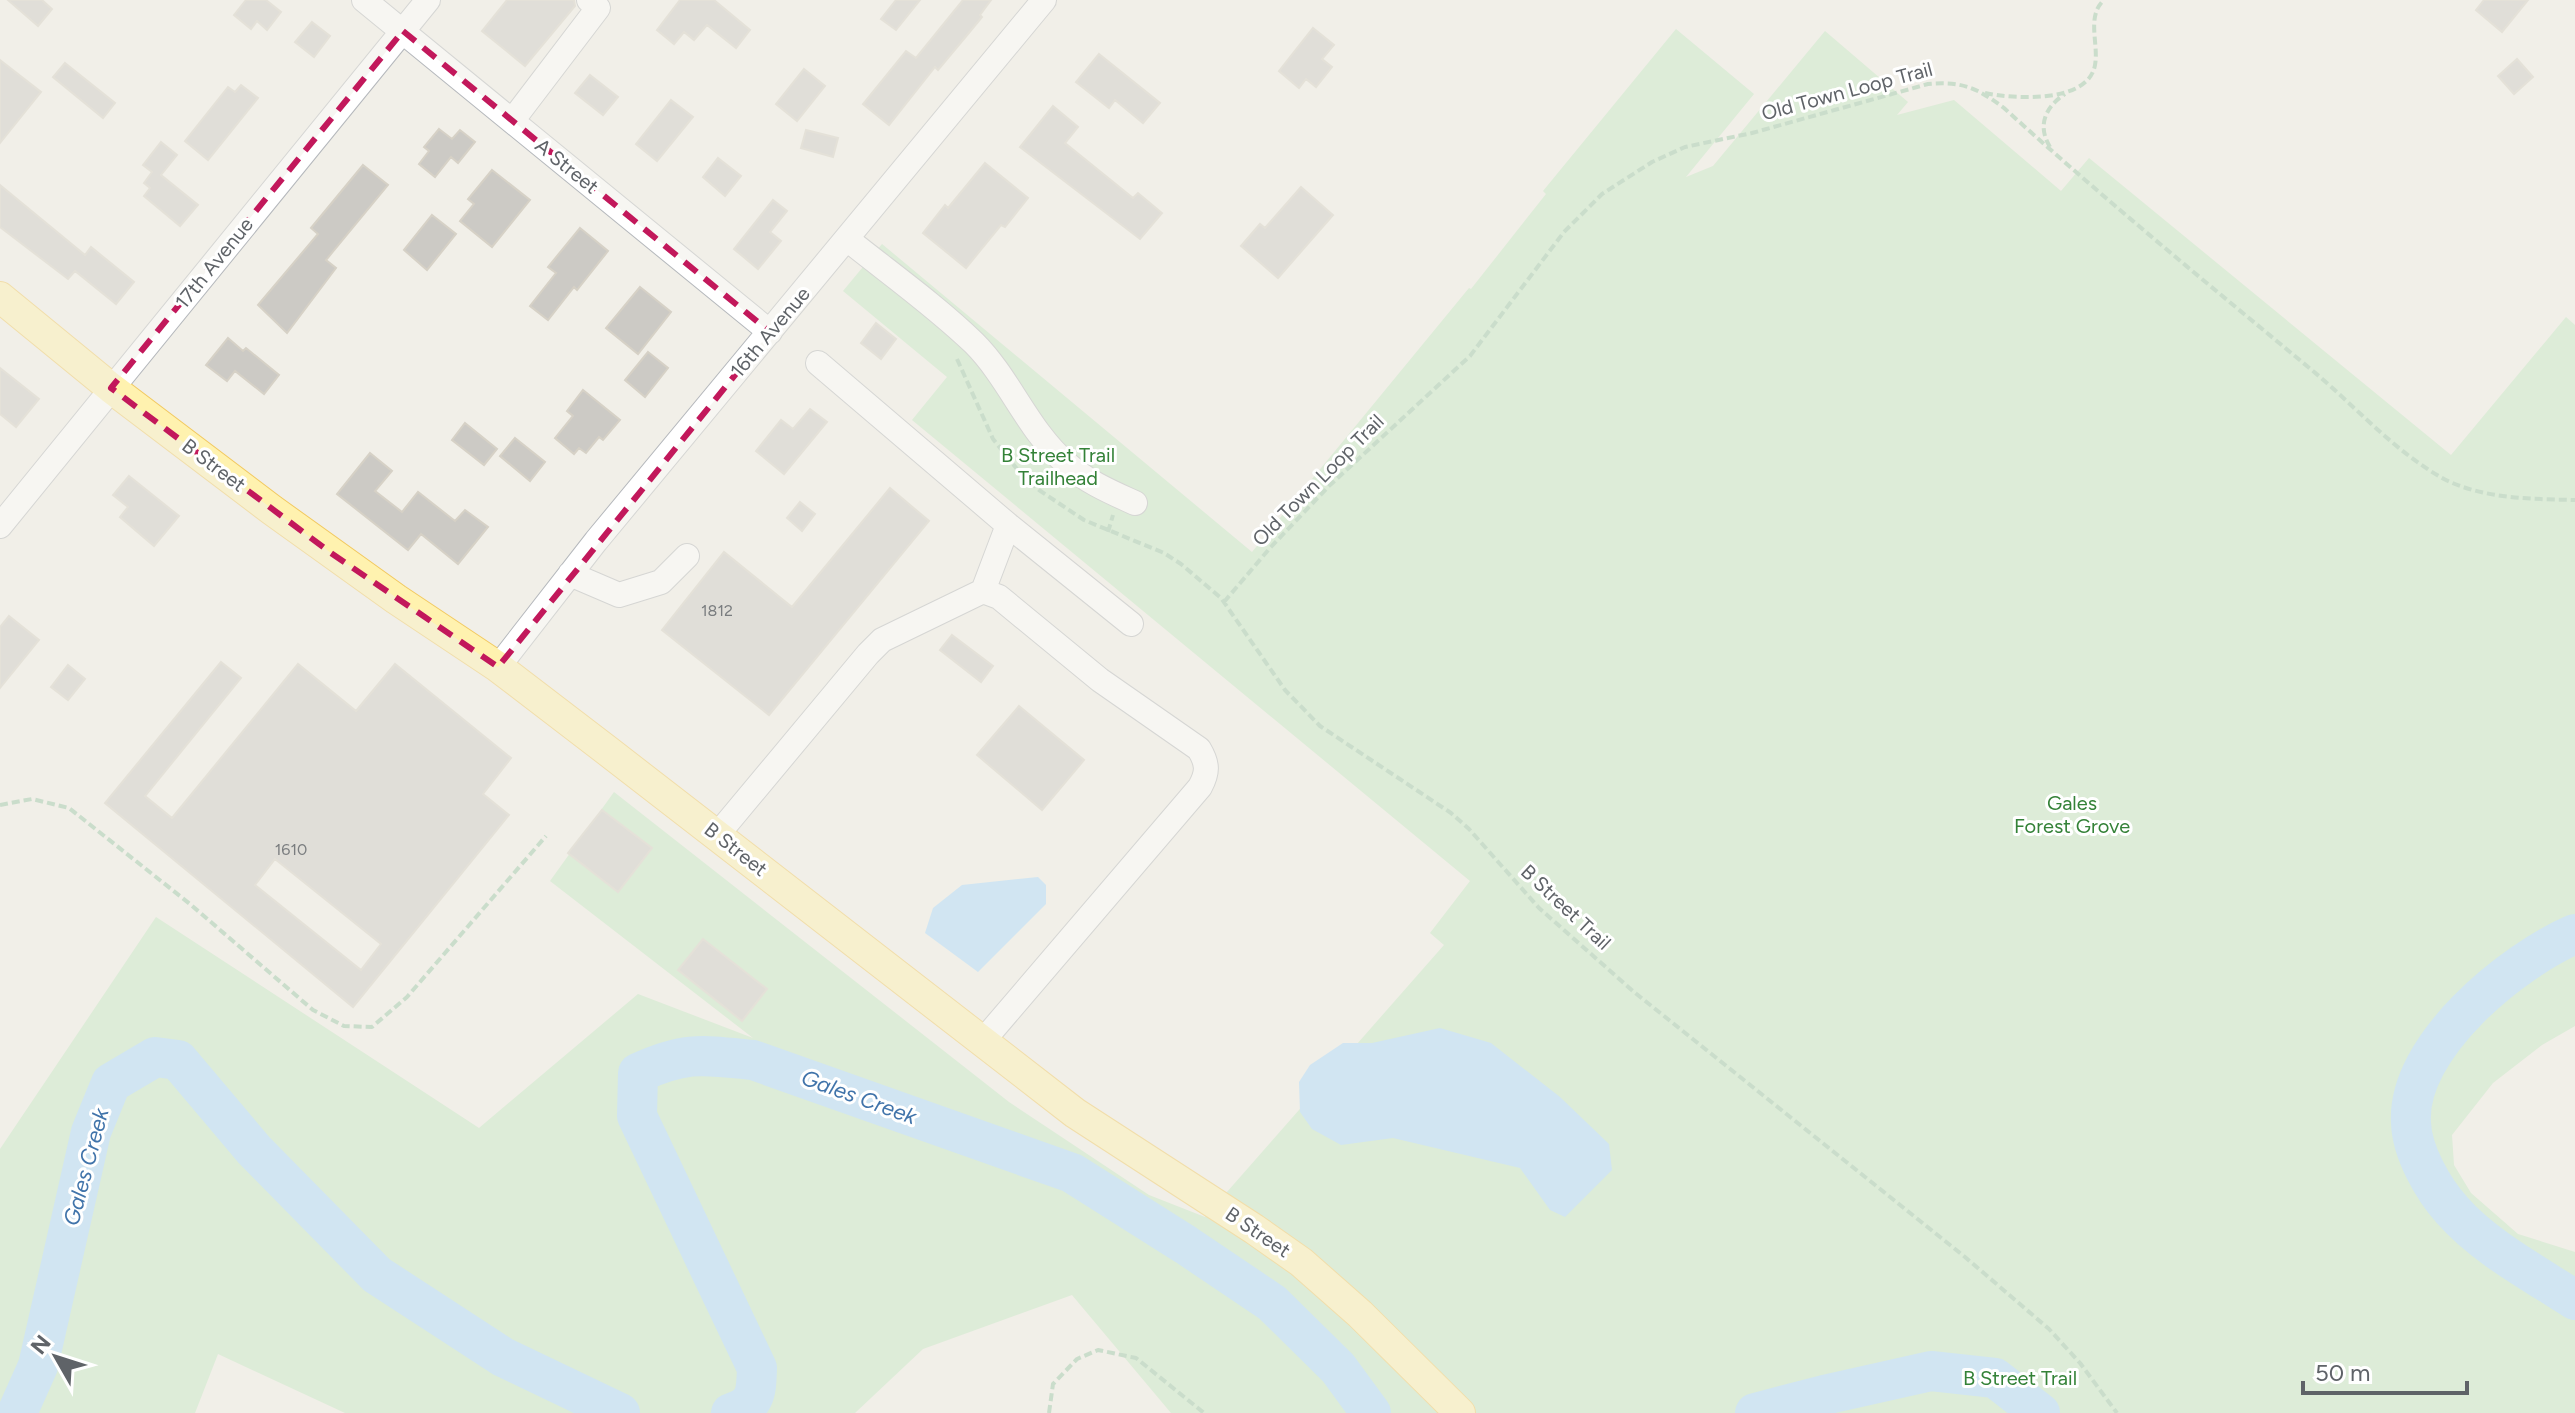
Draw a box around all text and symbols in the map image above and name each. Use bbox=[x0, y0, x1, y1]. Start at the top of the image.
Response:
street label: Old Town Loop Trail bbox=[1759, 57, 1935, 125]
street label: A Street bbox=[531, 133, 603, 199]
street label: 17th Avenue bbox=[170, 213, 258, 313]
street label: 16th Avenue bbox=[725, 282, 815, 382]
street label: Old Town Loop Trail bbox=[1247, 409, 1389, 551]
street label: B Street bbox=[178, 433, 250, 497]
park label: B Street Trail Trailhead bbox=[1001, 443, 1115, 490]
house number: 1812 bbox=[701, 601, 733, 620]
park label: Gales Forest Grove bbox=[2014, 791, 2130, 838]
street label: B Street bbox=[700, 817, 772, 881]
house number: 1610 bbox=[275, 840, 307, 859]
street label: B Street Trail bbox=[1516, 859, 1616, 955]
water label: Gales Creek bbox=[798, 1064, 921, 1131]
water label: Gales Creek bbox=[57, 1104, 115, 1229]
street label: B Street bbox=[1221, 1202, 1295, 1262]
north arrow bbox=[16, 1317, 96, 1397]
text: N bbox=[25, 1330, 57, 1360]
scale bar bbox=[2303, 1345, 2467, 1395]
text: 50 m bbox=[2315, 1358, 2371, 1387]
park label: B Street Trail bbox=[1963, 1366, 2077, 1390]

